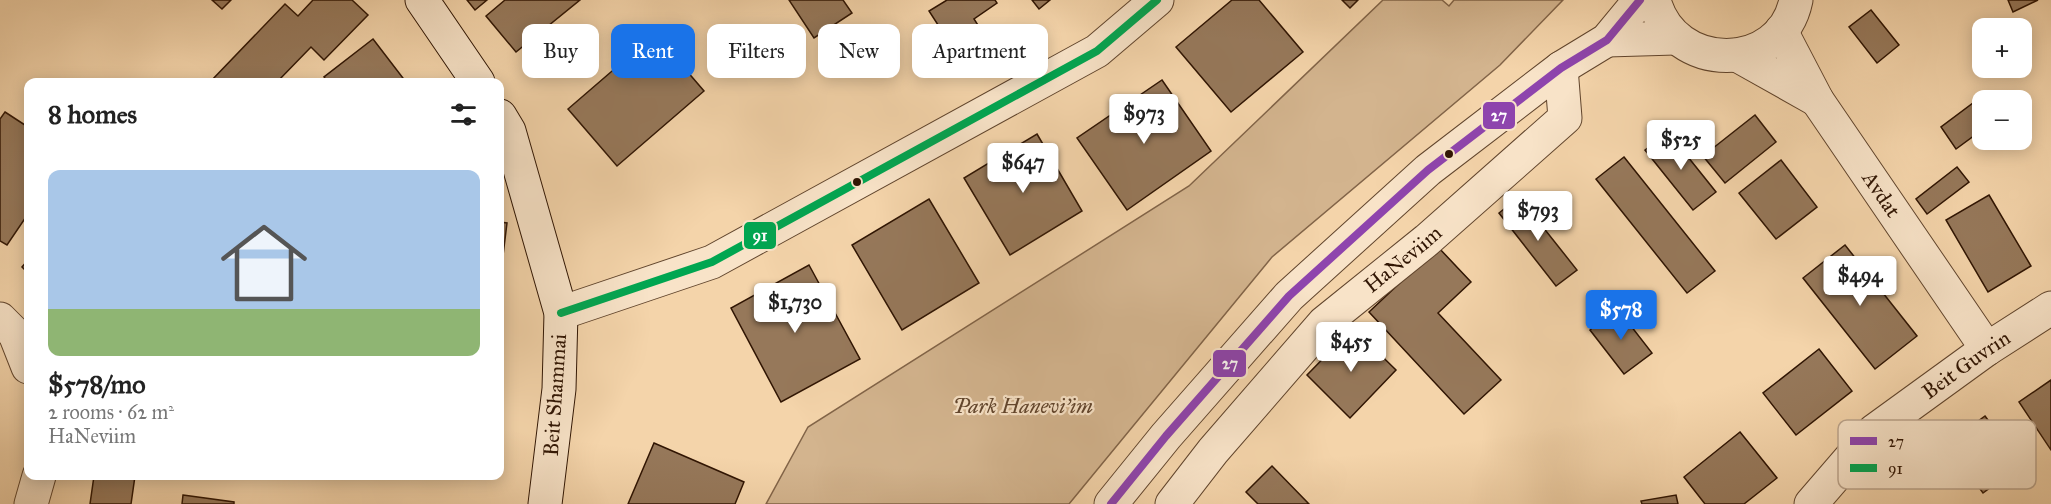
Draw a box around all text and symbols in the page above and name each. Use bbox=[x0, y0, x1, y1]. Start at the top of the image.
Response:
map controls bbox=[1972, 18, 2032, 150]
button: + bbox=[1972, 18, 2032, 78]
chip: Buy bbox=[522, 24, 599, 78]
chip: Rent bbox=[611, 24, 695, 78]
chip: Filters bbox=[707, 24, 806, 78]
chip: New bbox=[818, 24, 900, 78]
chip: Apartment bbox=[912, 24, 1048, 78]
button: − bbox=[1972, 90, 2032, 150]
pin: $973 bbox=[1108, 94, 1180, 145]
text: 8 homes bbox=[48, 98, 137, 130]
icon: filters bbox=[447, 98, 480, 131]
text: $973 bbox=[1123, 101, 1165, 125]
line badge: 27 bbox=[1482, 101, 1516, 130]
text: 27 bbox=[1491, 106, 1507, 125]
pin: $525 bbox=[1645, 120, 1717, 171]
text: $525 bbox=[1661, 127, 1701, 151]
pin: $647 bbox=[987, 143, 1059, 194]
unlabelled marker bbox=[1443, 148, 1455, 160]
text: $647 bbox=[1001, 150, 1045, 174]
street label: Avdat bbox=[1856, 165, 1907, 223]
unlabelled marker bbox=[851, 176, 863, 188]
pin: $793 bbox=[1502, 191, 1574, 242]
text: $793 bbox=[1517, 198, 1559, 222]
icon: home bbox=[210, 209, 318, 317]
street label: HaNeviim bbox=[1359, 220, 1448, 298]
line badge: 91 bbox=[743, 221, 777, 250]
text: 91 bbox=[753, 226, 768, 246]
pin: $494 bbox=[1824, 256, 1896, 307]
text: $494 bbox=[1837, 263, 1883, 287]
pin: $1,730 bbox=[746, 283, 844, 334]
text: $1,730 bbox=[768, 290, 822, 314]
pin: $578 bbox=[1585, 290, 1657, 341]
text: $578 bbox=[1600, 297, 1642, 321]
pin: $455 bbox=[1315, 322, 1387, 373]
street label: Beit Guvrin bbox=[1917, 325, 2015, 405]
text: $455 bbox=[1330, 329, 1372, 353]
street label: Beit Shammai bbox=[538, 333, 572, 457]
line badge: 27 bbox=[1212, 349, 1247, 378]
text: 27 bbox=[1222, 354, 1238, 373]
text: $578/mo bbox=[48, 368, 145, 400]
park label: Park Hanevi'im bbox=[953, 393, 1093, 419]
text: 2 rooms · 62 m² bbox=[48, 400, 174, 424]
legend bbox=[1838, 420, 2036, 489]
text: HaNeviim bbox=[48, 424, 136, 448]
text: 27 bbox=[1888, 432, 1904, 451]
text: 91 bbox=[1888, 459, 1903, 478]

